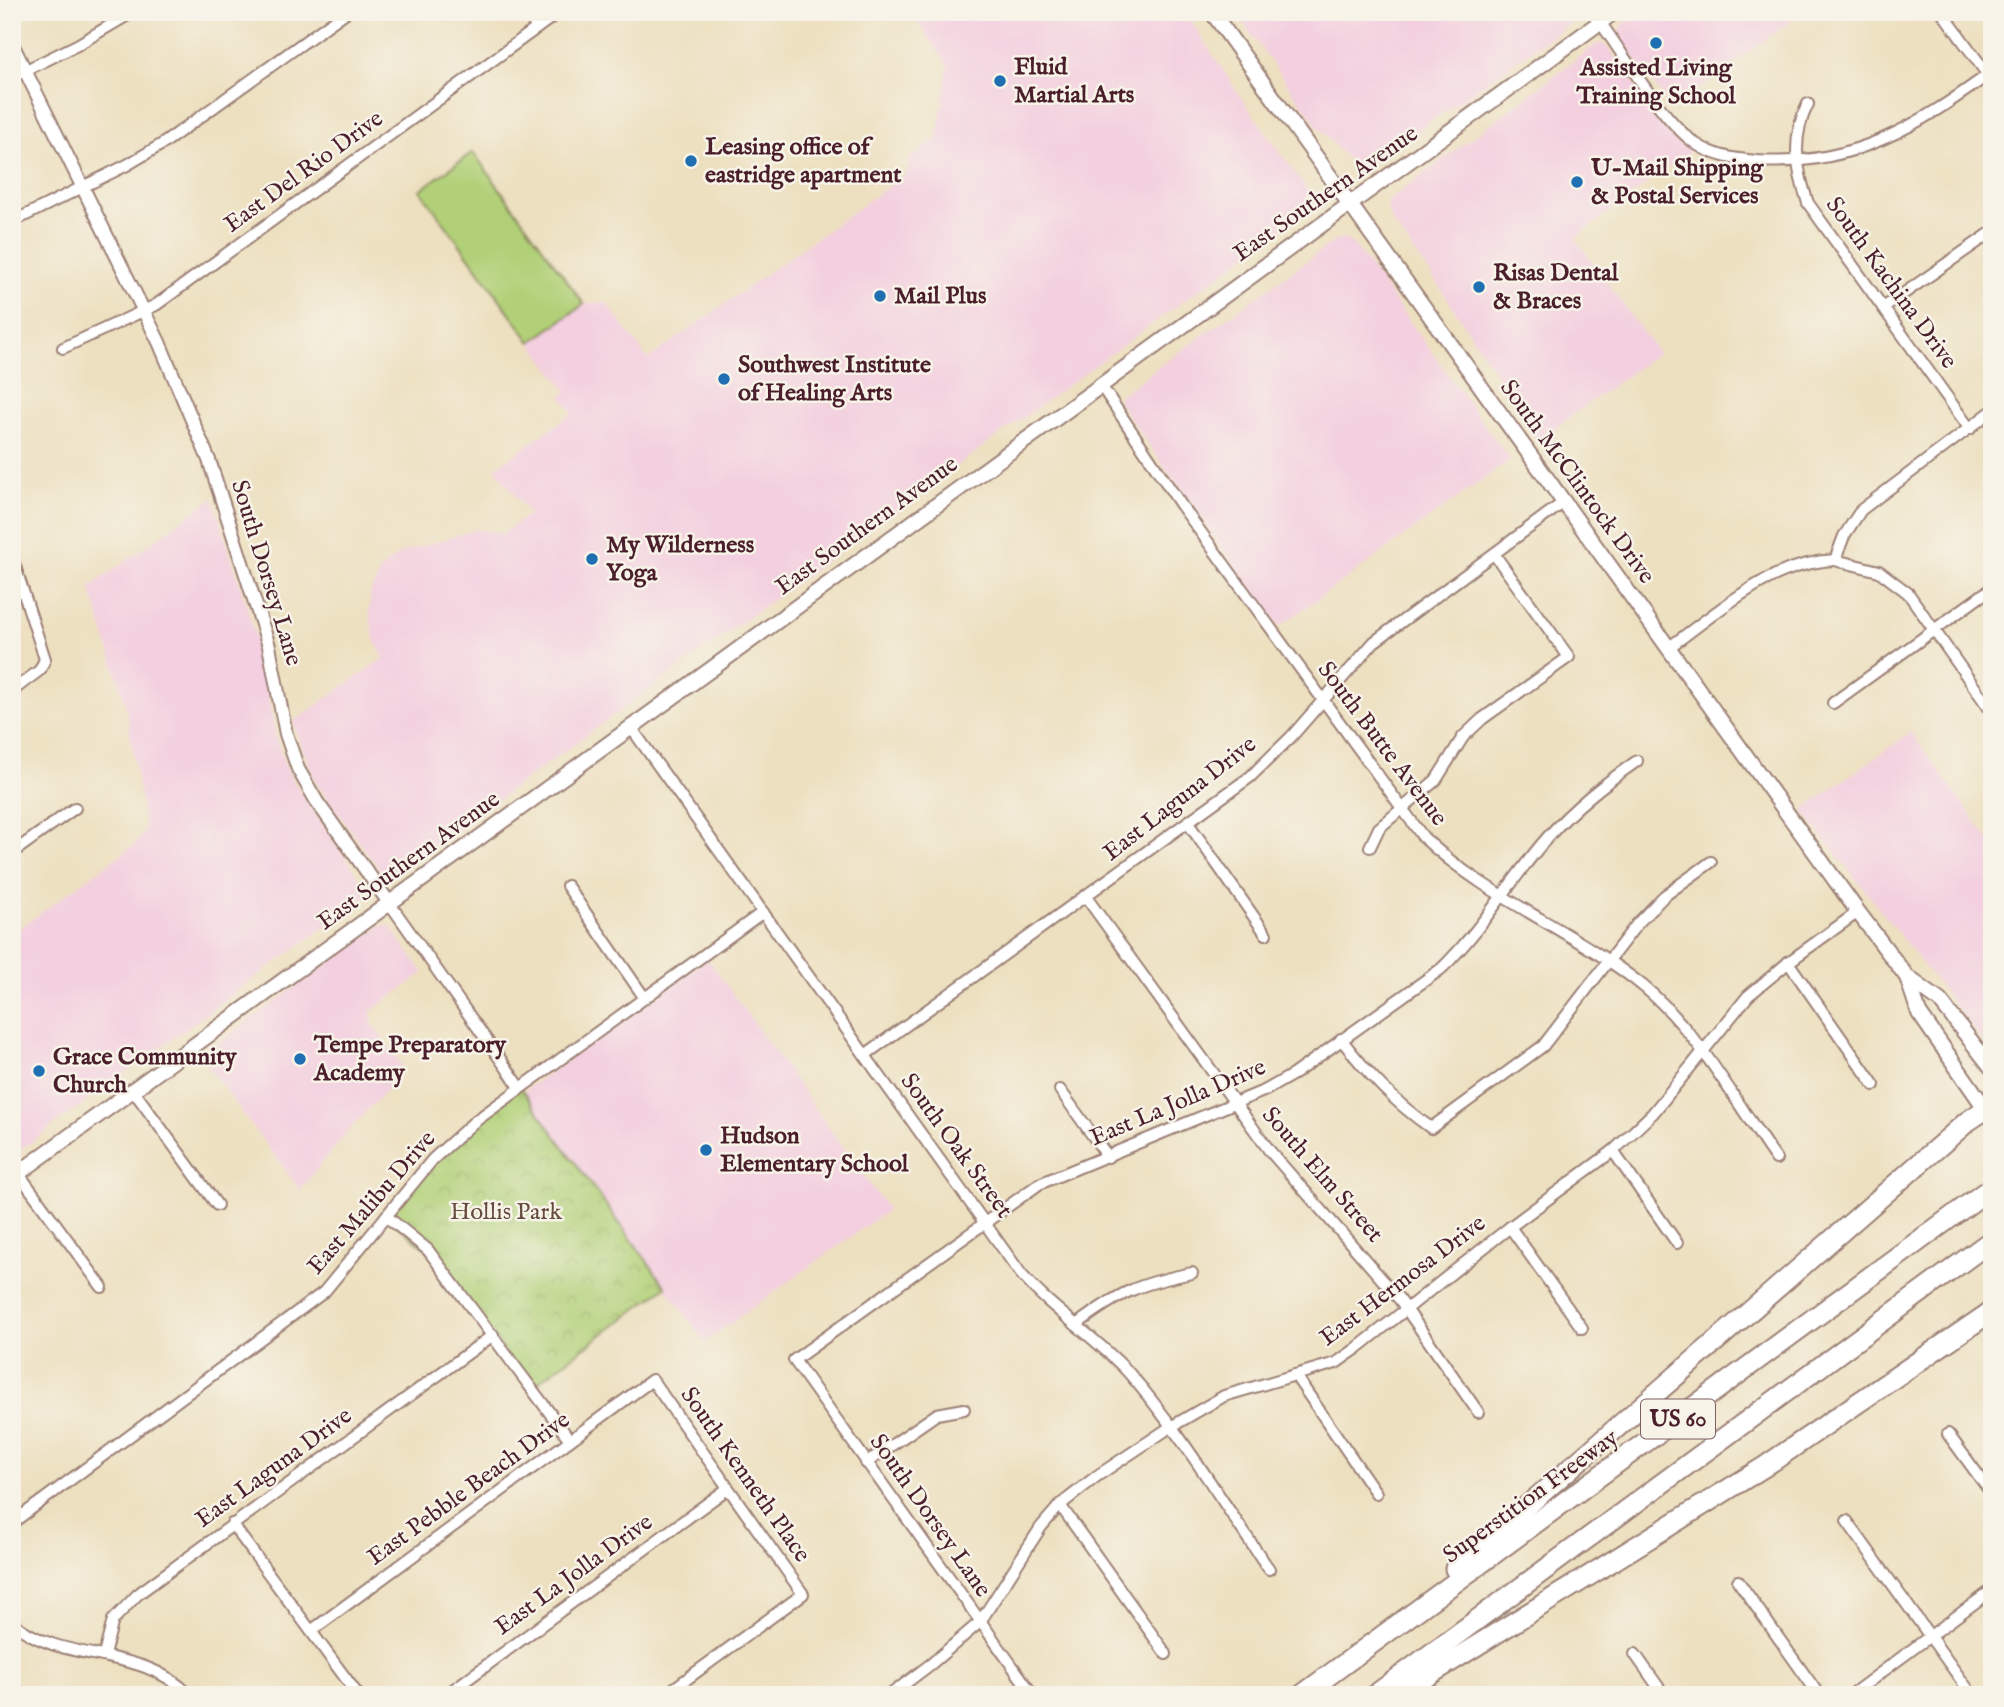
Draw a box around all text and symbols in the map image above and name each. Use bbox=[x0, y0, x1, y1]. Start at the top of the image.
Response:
marker: Assisted Living Training School bbox=[1648, 35, 1664, 51]
place label: Fluid Martial Arts bbox=[1014, 52, 1135, 111]
place label: Assisted Living Training School bbox=[1575, 53, 1736, 112]
marker: Fluid Martial Arts bbox=[992, 73, 1008, 89]
street label: East Del Rio Drive bbox=[218, 104, 390, 240]
street label: East Southern Avenue bbox=[1228, 119, 1424, 269]
place label: Leasing office of eastridge apartment bbox=[705, 132, 902, 191]
marker: Leasing office of eastridge apartment bbox=[683, 153, 699, 169]
place label: U-Mail Shipping & Postal Services bbox=[1590, 153, 1764, 212]
marker: U-Mail Shipping & Postal Services bbox=[1569, 174, 1585, 190]
street label: South Kachina Drive bbox=[1818, 191, 1964, 375]
place label: Risas Dental & Braces bbox=[1493, 258, 1619, 317]
marker: Risas Dental & Braces bbox=[1471, 279, 1487, 295]
place label: Mail Plus bbox=[894, 281, 987, 312]
marker: Mail Plus bbox=[872, 288, 888, 304]
place label: Southwest Institute of Healing Arts bbox=[738, 350, 931, 409]
marker: Southwest Institute of Healing Arts bbox=[716, 371, 732, 387]
street label: South McClintock Drive bbox=[1493, 374, 1661, 590]
street label: East Southern Avenue bbox=[769, 449, 965, 603]
street label: South Dorsey Lane bbox=[223, 476, 309, 670]
place label: My Wilderness Yoga bbox=[606, 530, 755, 589]
marker: My Wilderness Yoga bbox=[584, 551, 600, 567]
street label: South Butte Avenue bbox=[1310, 656, 1454, 832]
street label: East Laguna Drive bbox=[1097, 729, 1263, 869]
street label: East Southern Avenue bbox=[311, 784, 507, 938]
place label: Tempe Preparatory Academy bbox=[313, 1030, 507, 1089]
place label: Grace Community Church bbox=[53, 1042, 238, 1101]
marker: Tempe Preparatory Academy bbox=[292, 1051, 308, 1067]
street label: East La Jolla Drive bbox=[1085, 1052, 1271, 1154]
marker: Grace Community Church bbox=[31, 1063, 47, 1079]
street label: South Oak Street bbox=[893, 1067, 1019, 1225]
street label: South Elm Street bbox=[1254, 1101, 1390, 1249]
place label: Hudson Elementary School bbox=[720, 1121, 909, 1180]
street label: East Malibu Drive bbox=[301, 1125, 443, 1281]
marker: Hudson Elementary School bbox=[698, 1142, 714, 1158]
park label: Hollis Park bbox=[450, 1197, 562, 1228]
street label: East Hermosa Drive bbox=[1314, 1208, 1492, 1354]
street label: South Kenneth Place bbox=[673, 1381, 817, 1569]
road number: US 60 bbox=[1641, 1400, 1715, 1438]
street label: East Laguna Drive bbox=[190, 1401, 358, 1535]
street label: East Pebble Beach Drive bbox=[361, 1405, 577, 1573]
street label: Superstition Freeway bbox=[1437, 1423, 1625, 1571]
street label: South Dorsey Lane bbox=[862, 1428, 998, 1604]
street label: East La Jolla Drive bbox=[489, 1507, 659, 1643]

